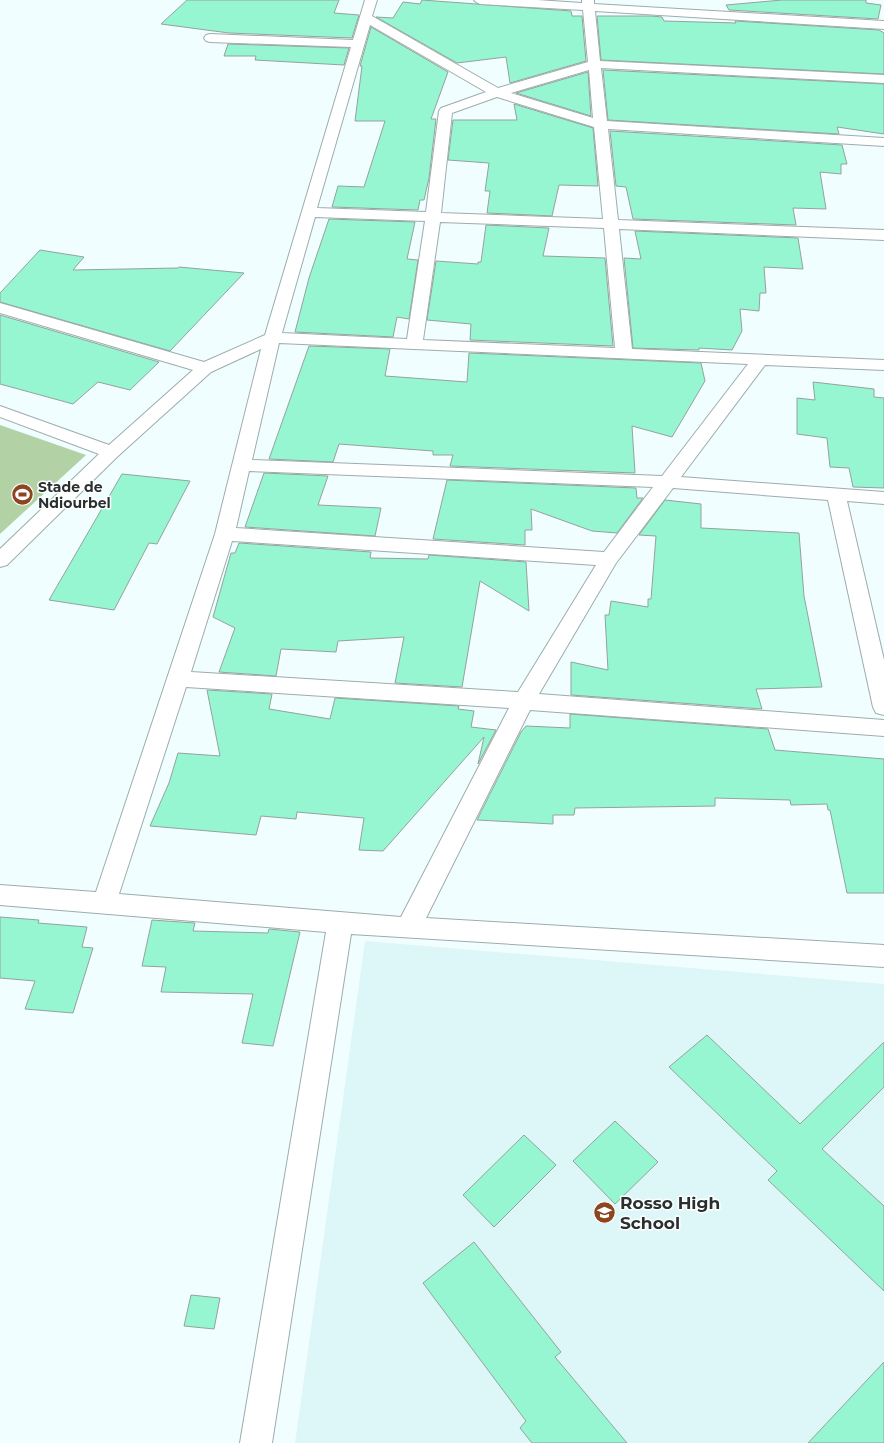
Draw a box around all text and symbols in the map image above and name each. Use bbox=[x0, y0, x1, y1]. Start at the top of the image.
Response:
place label: Stade de Ndiourbel bbox=[38, 478, 111, 512]
sports icon: Stade de Ndiourbel bbox=[9, 482, 35, 508]
place label: Rosso High School bbox=[620, 1193, 720, 1233]
school or university icon: Rosso High School bbox=[592, 1200, 618, 1226]

